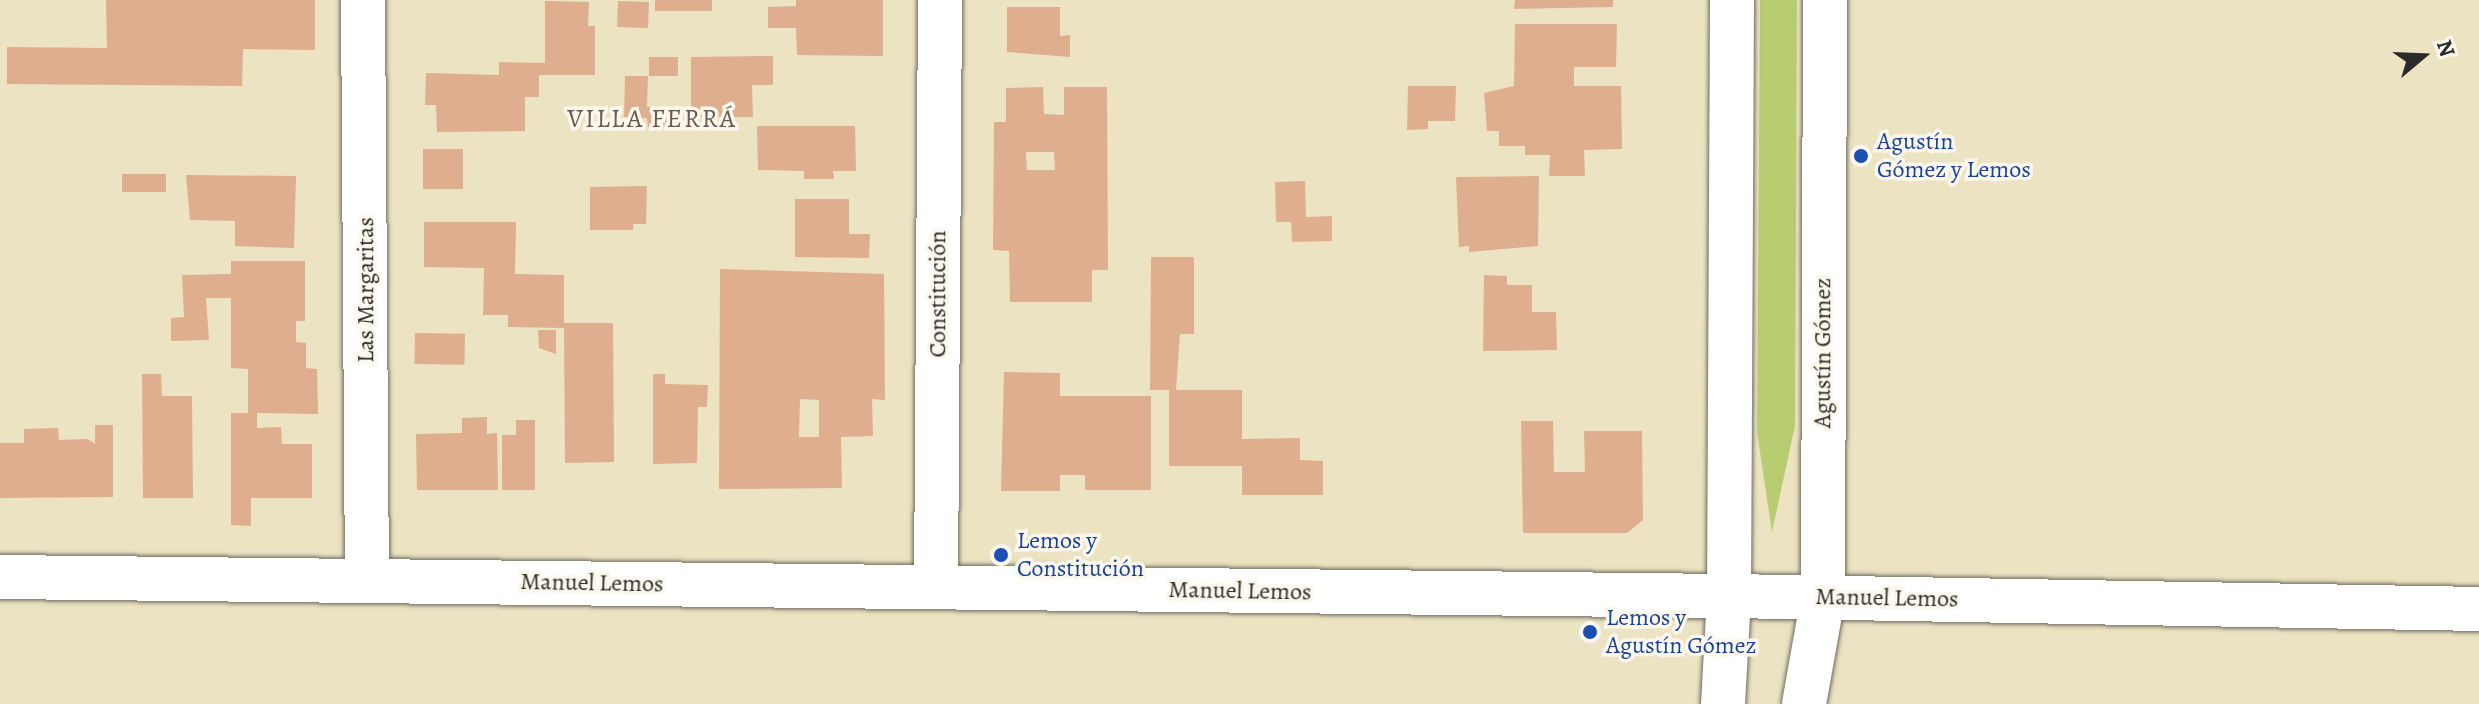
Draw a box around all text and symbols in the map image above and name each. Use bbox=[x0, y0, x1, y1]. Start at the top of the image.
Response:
north arrow bbox=[2383, 16, 2463, 96]
text: N bbox=[2429, 36, 2462, 61]
district label: VILLA FERRÁ bbox=[567, 103, 737, 135]
place label: Agustín Gómez y Lemos bbox=[1877, 128, 2031, 184]
marker: Agustín Gómez y Lemos bbox=[1852, 147, 1870, 165]
street label: Las Margaritas bbox=[352, 217, 380, 363]
street label: Constitución bbox=[924, 231, 952, 357]
street label: Agustín Gómez bbox=[1809, 278, 1837, 428]
place label: Lemos y Constitución bbox=[1017, 527, 1144, 583]
marker: Lemos y Constitución bbox=[992, 546, 1010, 564]
street label: Manuel Lemos bbox=[520, 567, 664, 599]
street label: Manuel Lemos bbox=[1168, 575, 1312, 607]
street label: Manuel Lemos bbox=[1815, 582, 1959, 614]
place label: Lemos y Agustín Gómez bbox=[1606, 604, 1757, 660]
marker: Lemos y Agustín Gómez bbox=[1581, 623, 1599, 641]

